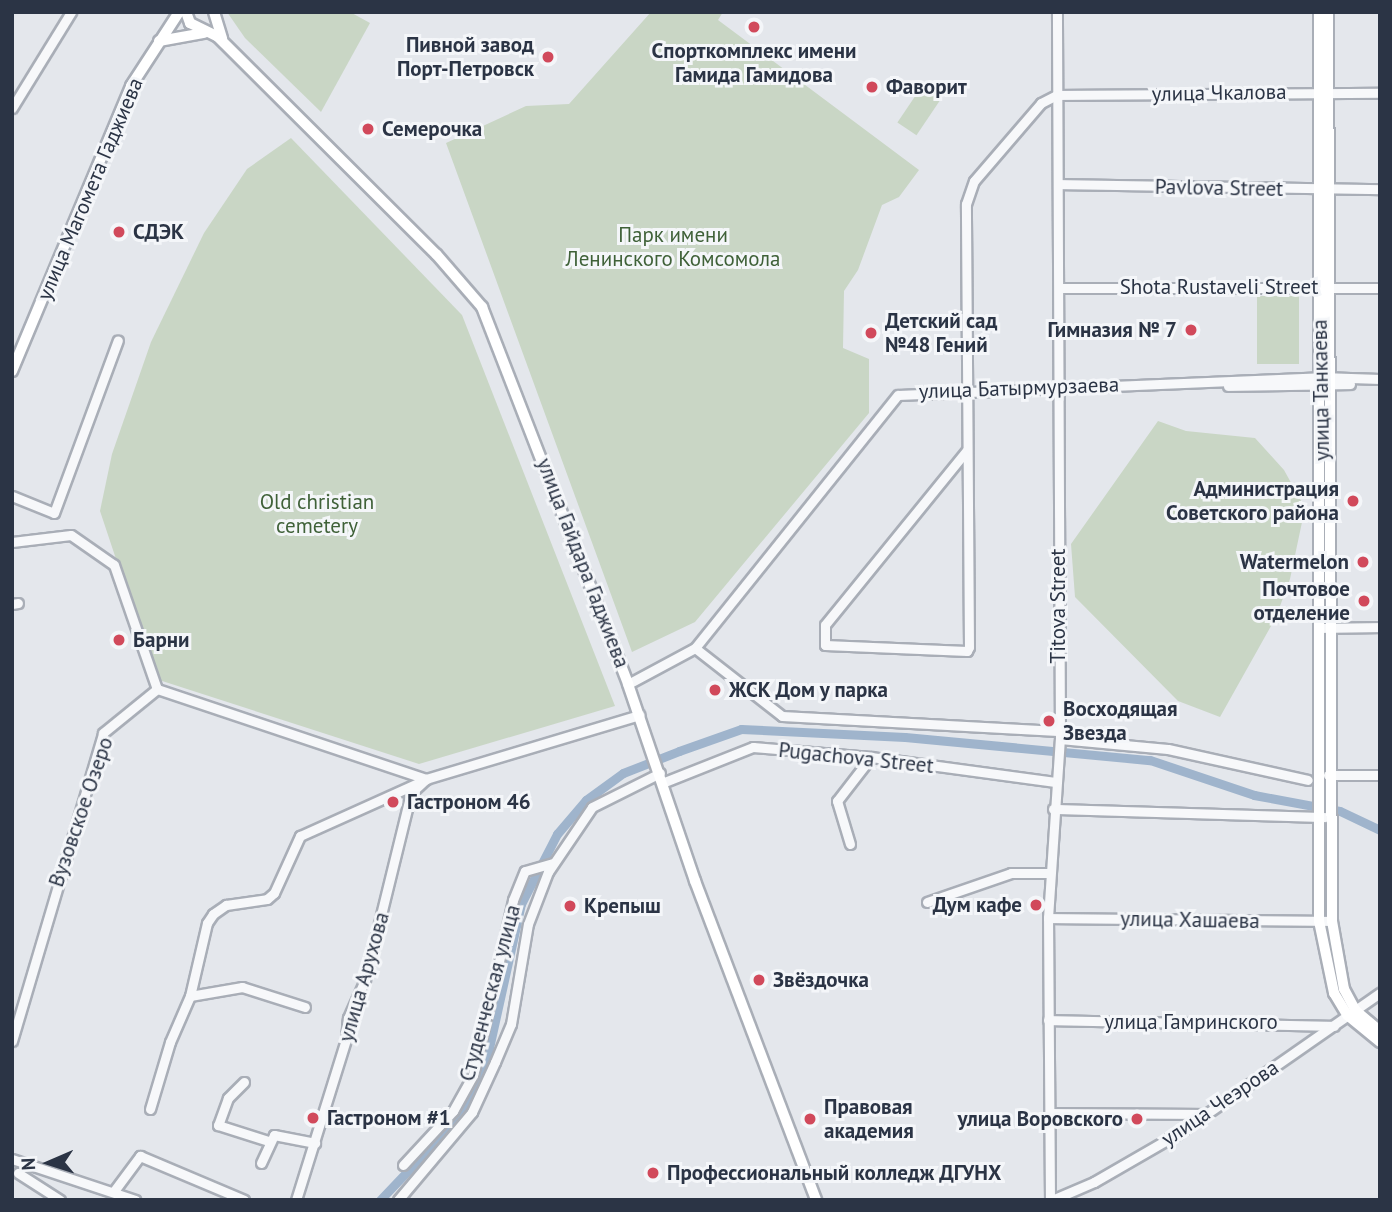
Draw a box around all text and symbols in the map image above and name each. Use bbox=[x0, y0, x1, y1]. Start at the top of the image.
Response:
marker: Спорткомплекс имени Гамида Гамидова bbox=[746, 19, 762, 35]
place label: Пивной завод Порт-Петровск bbox=[397, 32, 534, 82]
place label: Спорткомплекс имени Гамида Гамидова bbox=[651, 38, 857, 88]
marker: Пивной завод Порт-Петровск bbox=[540, 49, 556, 65]
street label: улица Магомета Гаджиева bbox=[32, 74, 148, 304]
place label: Фаворит bbox=[886, 74, 967, 100]
marker: Фаворит bbox=[864, 79, 880, 95]
street label: улица Чкалова bbox=[1151, 79, 1287, 107]
place label: Семерочка bbox=[382, 116, 482, 142]
marker: Семерочка bbox=[360, 121, 376, 137]
street label: Pavlova Street bbox=[1155, 174, 1283, 202]
place label: СДЭК bbox=[133, 219, 184, 245]
park label: Парк имени Ленинского Комсомола bbox=[566, 222, 780, 272]
marker: СДЭК bbox=[111, 224, 127, 240]
street label: Shota Rustaveli Street bbox=[1120, 274, 1318, 300]
place label: Детский сад №48 Гений bbox=[885, 308, 997, 358]
place label: Гимназия № 7 bbox=[1048, 317, 1177, 343]
street label: улица Танкаева bbox=[1307, 319, 1335, 461]
marker: Гимназия № 7 bbox=[1183, 322, 1199, 338]
marker: Детский сад №48 Гений bbox=[863, 325, 879, 341]
street label: улица Батырмурзаева bbox=[918, 372, 1120, 404]
street label: улица Гайдара Гаджиева bbox=[531, 455, 635, 671]
place label: Администрация Советского района bbox=[1166, 476, 1339, 526]
park label: Old сhristian cemetery bbox=[260, 489, 374, 539]
marker: Администрация Советского района bbox=[1345, 493, 1361, 509]
street label: Titova Street bbox=[1045, 549, 1071, 663]
place label: Watermelon bbox=[1240, 549, 1349, 575]
marker: Watermelon bbox=[1355, 554, 1371, 570]
place label: Почтовое отделение bbox=[1254, 576, 1350, 626]
marker: Почтовое отделение bbox=[1356, 593, 1372, 609]
place label: Барни bbox=[133, 627, 189, 653]
marker: Барни bbox=[111, 632, 127, 648]
place label: ЖСК Дом у парка bbox=[729, 677, 890, 703]
marker: ЖСК Дом у парка bbox=[707, 682, 723, 698]
place label: Восходящая Звезда bbox=[1063, 696, 1178, 746]
marker: Восходящая Звезда bbox=[1041, 713, 1057, 729]
street label: Вузовское Озеро bbox=[44, 734, 118, 890]
street label: Pugachova Street bbox=[777, 737, 935, 779]
place label: Гастроном 46 bbox=[407, 789, 531, 815]
marker: Гастроном 46 bbox=[385, 794, 401, 810]
place label: Дум кафе bbox=[933, 892, 1022, 918]
place label: Крепыш bbox=[584, 893, 661, 919]
marker: Дум кафе bbox=[1028, 897, 1044, 913]
marker: Крепыш bbox=[562, 898, 578, 914]
street label: Студенческая улица bbox=[454, 902, 526, 1084]
street label: улица Хашаева bbox=[1120, 906, 1260, 934]
street label: улица Арухова bbox=[333, 909, 395, 1045]
place label: Звёздочка bbox=[773, 967, 869, 993]
marker: Звёздочка bbox=[751, 972, 767, 988]
street label: улица Гамринского bbox=[1104, 1009, 1278, 1035]
street label: улица Чеэрова bbox=[1157, 1055, 1283, 1151]
place label: Правовая академия bbox=[824, 1094, 914, 1144]
place label: Гастроном #1 bbox=[327, 1105, 451, 1131]
place label: улица Воровского bbox=[957, 1106, 1123, 1132]
marker: Гастроном #1 bbox=[305, 1110, 321, 1126]
marker: Правовая академия bbox=[802, 1111, 818, 1127]
marker: улица Воровского bbox=[1129, 1111, 1145, 1127]
north arrow bbox=[14, 1128, 84, 1198]
text: N bbox=[16, 1157, 40, 1171]
place label: Профессиональный колледж ДГУНХ bbox=[667, 1160, 1001, 1186]
marker: Профессиональный колледж ДГУНХ bbox=[645, 1165, 661, 1181]

